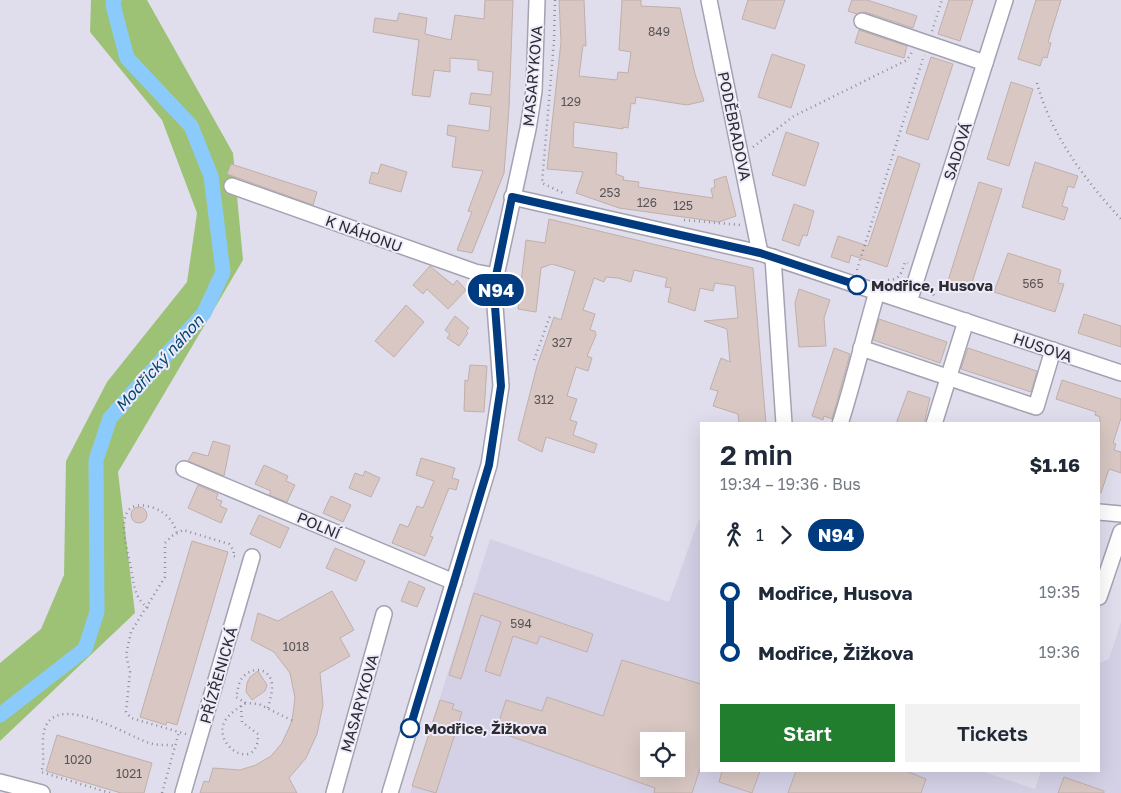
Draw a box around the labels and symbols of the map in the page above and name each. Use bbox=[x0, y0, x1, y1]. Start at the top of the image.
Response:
house number: 849 bbox=[648, 24, 670, 39]
street label: MASARYKOVA bbox=[519, 25, 545, 127]
street label: PODĚBRADOVA bbox=[715, 70, 755, 182]
house number: 129 bbox=[561, 94, 581, 109]
street label: SADOVÁ bbox=[939, 120, 975, 182]
house number: 253 bbox=[600, 185, 620, 200]
house number: 126 bbox=[637, 195, 657, 210]
house number: 125 bbox=[673, 198, 693, 213]
street label: K NÁHONU bbox=[323, 211, 405, 255]
line badge: N94 bbox=[467, 274, 525, 306]
marker: Modřice, Husova bbox=[847, 275, 867, 295]
place label: Modřice, Husova bbox=[871, 276, 993, 294]
house number: 565 bbox=[1022, 276, 1044, 291]
water label: Modřický náhon bbox=[110, 310, 208, 415]
street label: HUSOVA bbox=[1011, 328, 1075, 366]
house number: 327 bbox=[552, 335, 572, 350]
house number: 312 bbox=[534, 392, 554, 407]
street label: POLNÍ bbox=[294, 508, 345, 543]
house number: 594 bbox=[510, 616, 532, 631]
street label: PŘÍZŘENICKÁ bbox=[196, 624, 240, 726]
house number: 1018 bbox=[283, 639, 309, 654]
street label: MASARYKOVA bbox=[336, 652, 382, 754]
marker: Modřice, Žižkova bbox=[400, 718, 420, 738]
place label: Modřice, Žižkova bbox=[424, 719, 547, 737]
house number: 1020 bbox=[64, 752, 92, 767]
house number: 1021 bbox=[116, 766, 142, 781]

